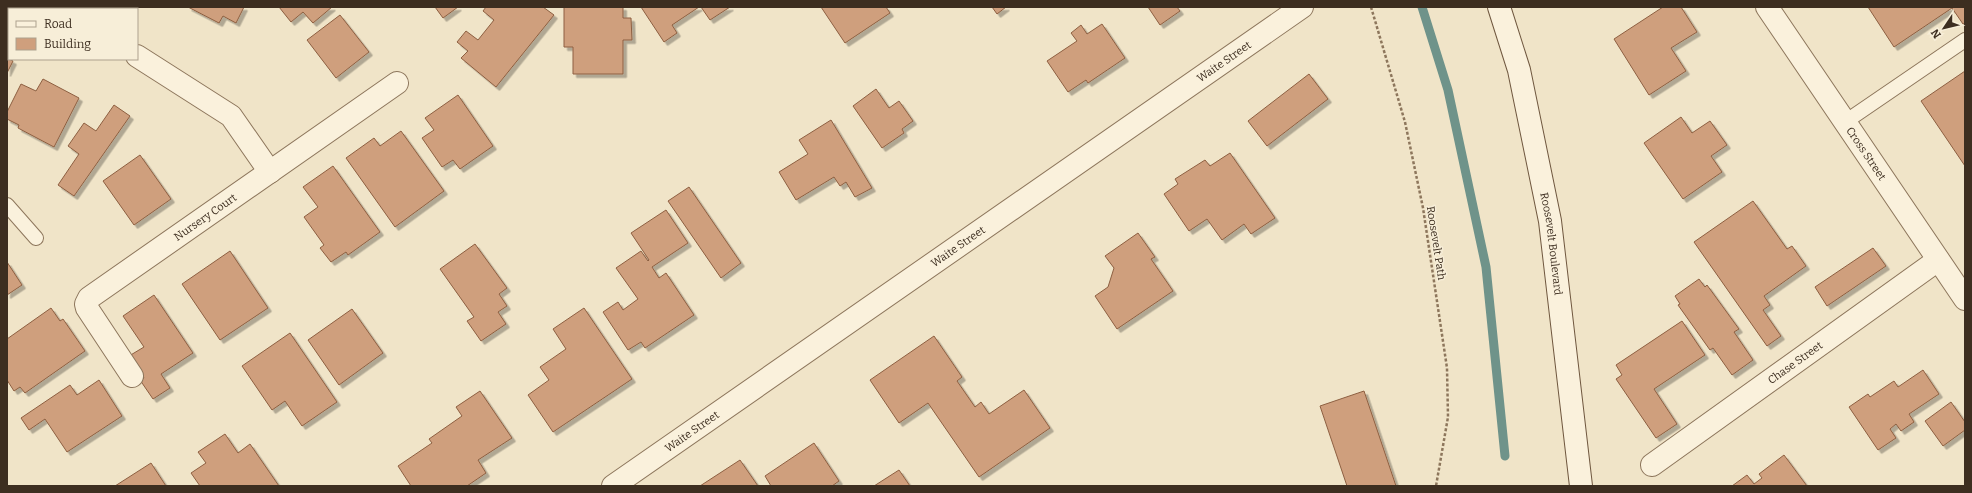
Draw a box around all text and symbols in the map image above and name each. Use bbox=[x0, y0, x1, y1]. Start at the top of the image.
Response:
legend bbox=[8, 8, 138, 60]
north arrow bbox=[1924, 8, 1964, 48]
text: Road bbox=[44, 17, 72, 31]
text: N bbox=[1928, 26, 1944, 41]
text: Building bbox=[44, 37, 91, 51]
street label: Waite Street bbox=[1194, 38, 1253, 85]
street label: Cross Street bbox=[1844, 124, 1889, 183]
street label: Nursery Court bbox=[171, 191, 239, 243]
street label: Roosevelt Boulevard bbox=[1538, 191, 1565, 296]
street label: Roosevelt Path bbox=[1424, 205, 1448, 281]
street label: Waite Street bbox=[928, 223, 987, 270]
street label: Chase Street bbox=[1765, 338, 1825, 386]
street label: Waite Street bbox=[662, 408, 721, 454]

